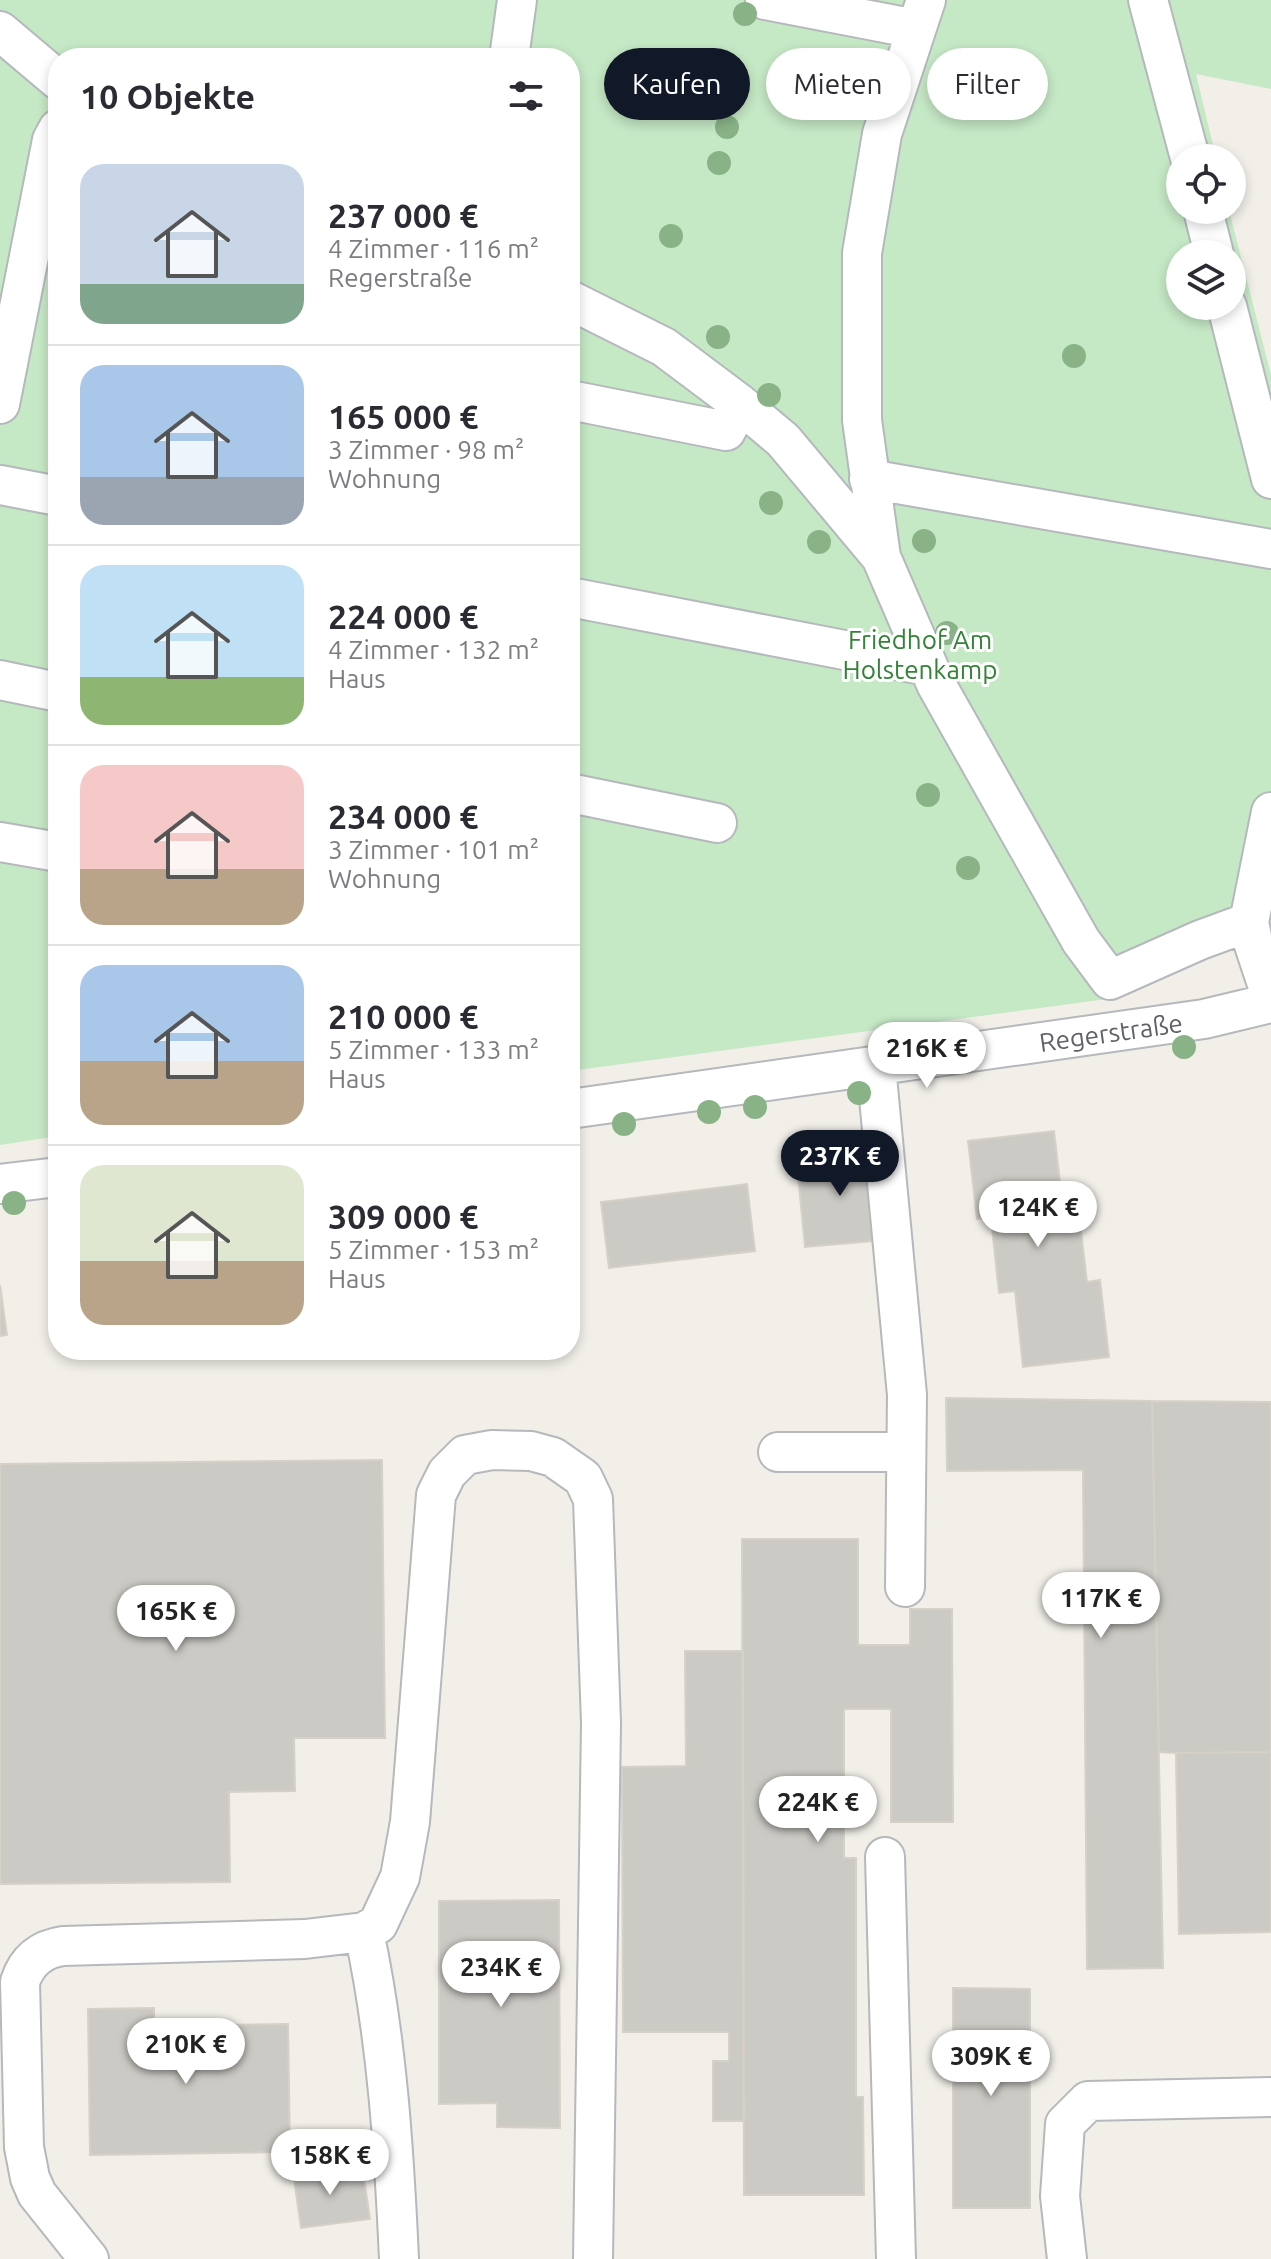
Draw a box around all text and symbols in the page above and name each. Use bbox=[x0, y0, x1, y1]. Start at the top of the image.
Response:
chip: Kaufen bbox=[604, 48, 750, 120]
chip: Mieten bbox=[766, 48, 911, 120]
chip: Filter bbox=[927, 48, 1048, 120]
icon: filters bbox=[504, 74, 548, 118]
text: 10 Objekte bbox=[80, 77, 255, 115]
map controls bbox=[1166, 144, 1246, 320]
button: locate bbox=[1166, 144, 1246, 224]
icon: home bbox=[144, 196, 240, 292]
text: 237 000 € bbox=[328, 196, 478, 234]
text: 4 Zimmer · 116 m² bbox=[328, 234, 539, 263]
button: layers bbox=[1166, 240, 1246, 320]
text: Regerstraße bbox=[328, 263, 472, 292]
icon: home bbox=[144, 397, 240, 493]
text: 165 000 € bbox=[328, 397, 478, 435]
text: 3 Zimmer · 98 m² bbox=[328, 435, 524, 464]
text: Wohnung bbox=[328, 464, 441, 493]
icon: home bbox=[144, 597, 240, 693]
text: 224 000 € bbox=[328, 597, 478, 635]
park label: Friedhof Am Holstenkamp bbox=[843, 625, 997, 684]
text: 4 Zimmer · 132 m² bbox=[328, 635, 539, 664]
text: Haus bbox=[328, 664, 386, 693]
icon: home bbox=[144, 797, 240, 893]
text: 234 000 € bbox=[328, 797, 478, 835]
text: 3 Zimmer · 101 m² bbox=[328, 835, 539, 864]
text: Wohnung bbox=[328, 864, 441, 893]
icon: home bbox=[144, 997, 240, 1093]
text: 210 000 € bbox=[328, 997, 478, 1035]
street label: Regerstraße bbox=[1037, 1008, 1184, 1057]
pin: 216K € bbox=[862, 1022, 992, 1090]
text: 216K € bbox=[886, 1033, 968, 1062]
text: 5 Zimmer · 133 m² bbox=[328, 1035, 539, 1064]
text: Haus bbox=[328, 1064, 386, 1093]
pin: 237K € bbox=[775, 1130, 905, 1198]
text: 237K € bbox=[799, 1141, 881, 1170]
pin: 124K € bbox=[973, 1181, 1103, 1249]
text: 124K € bbox=[997, 1192, 1079, 1221]
icon: home bbox=[144, 1197, 240, 1293]
text: 309 000 € bbox=[328, 1197, 478, 1235]
text: 5 Zimmer · 153 m² bbox=[328, 1235, 539, 1264]
text: Haus bbox=[328, 1264, 386, 1293]
pin: 117K € bbox=[1036, 1572, 1166, 1640]
text: 117K € bbox=[1060, 1583, 1142, 1612]
pin: 165K € bbox=[111, 1585, 241, 1653]
text: 165K € bbox=[135, 1596, 217, 1625]
pin: 224K € bbox=[753, 1776, 883, 1844]
text: 224K € bbox=[777, 1787, 859, 1816]
pin: 234K € bbox=[436, 1941, 566, 2009]
text: 234K € bbox=[460, 1952, 542, 1981]
pin: 210K € bbox=[121, 2018, 251, 2086]
text: 210K € bbox=[145, 2029, 227, 2058]
pin: 309K € bbox=[926, 2030, 1056, 2098]
text: 309K € bbox=[950, 2041, 1032, 2070]
pin: 158K € bbox=[265, 2129, 395, 2197]
text: 158K € bbox=[289, 2140, 371, 2169]

